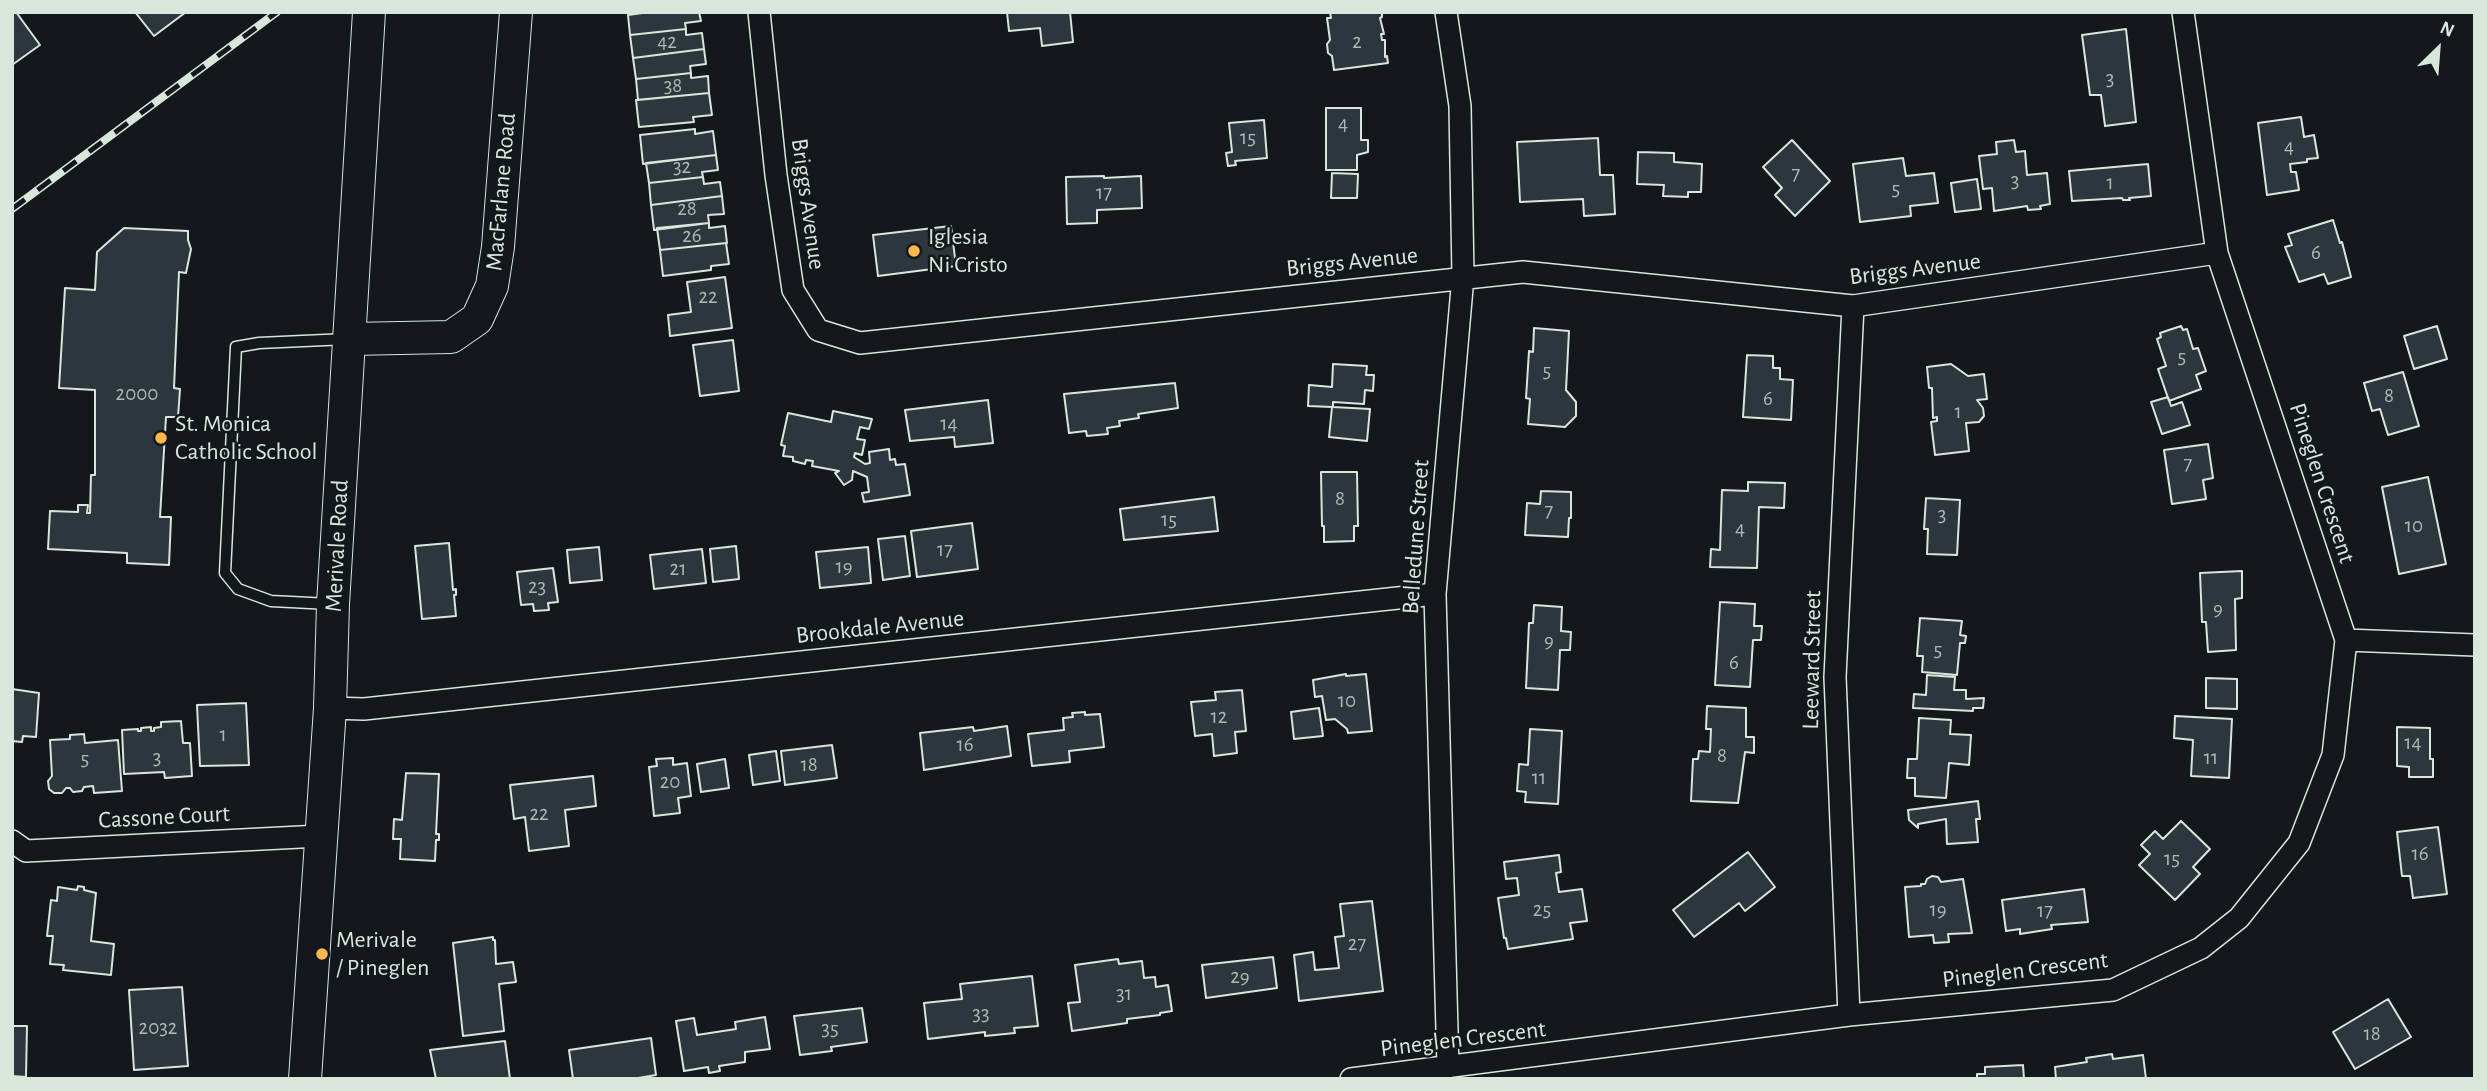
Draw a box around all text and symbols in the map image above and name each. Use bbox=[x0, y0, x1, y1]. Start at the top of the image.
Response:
north arrow bbox=[2403, 14, 2473, 84]
text: N bbox=[2437, 18, 2457, 41]
house number: 42 bbox=[657, 29, 677, 55]
house number: 2 bbox=[1352, 29, 1362, 55]
house number: 3 bbox=[2106, 66, 2114, 92]
house number: 38 bbox=[664, 73, 682, 99]
house number: 4 bbox=[1338, 111, 1348, 137]
street label: MacFarlane Road bbox=[480, 112, 522, 272]
house number: 15 bbox=[1240, 125, 1256, 151]
house number: 4 bbox=[2284, 134, 2294, 160]
street label: Briggs Avenue bbox=[785, 136, 831, 272]
house number: 32 bbox=[673, 154, 691, 180]
house number: 7 bbox=[1792, 161, 1800, 187]
house number: 3 bbox=[2011, 168, 2019, 194]
house number: 1 bbox=[2106, 170, 2114, 196]
house number: 5 bbox=[1892, 176, 1900, 202]
house number: 17 bbox=[1096, 180, 1112, 206]
house number: 28 bbox=[677, 196, 697, 222]
house number: 26 bbox=[682, 223, 702, 249]
place label: Iglesia Ni Cristo bbox=[928, 223, 1008, 279]
house number: 6 bbox=[2311, 240, 2321, 266]
street label: Briggs Avenue bbox=[1285, 241, 1419, 283]
marker: Iglesia Ni Cristo bbox=[906, 243, 922, 259]
street label: Briggs Avenue bbox=[1848, 247, 1982, 291]
house number: 22 bbox=[698, 284, 718, 310]
house number: 5 bbox=[2178, 344, 2186, 370]
house number: 5 bbox=[1543, 358, 1551, 384]
house number: 2000 bbox=[116, 381, 158, 407]
house number: 8 bbox=[2384, 383, 2394, 409]
house number: 6 bbox=[1763, 386, 1773, 412]
house number: 1 bbox=[1954, 399, 1962, 425]
street label: Pineglen Crescent bbox=[2283, 399, 2361, 567]
place label: St. Monica Catholic School bbox=[175, 410, 317, 466]
house number: 14 bbox=[940, 411, 958, 437]
marker: St. Monica Catholic School bbox=[153, 430, 169, 446]
house number: 7 bbox=[2184, 451, 2192, 477]
street label: Belledune Street bbox=[1396, 459, 1436, 615]
street label: Merivale Road bbox=[319, 479, 355, 613]
house number: 8 bbox=[1335, 486, 1345, 512]
house number: 7 bbox=[1545, 498, 1553, 524]
house number: 3 bbox=[1938, 502, 1946, 528]
house number: 15 bbox=[1161, 507, 1177, 533]
house number: 10 bbox=[2405, 513, 2423, 539]
house number: 4 bbox=[1735, 516, 1745, 542]
house number: 17 bbox=[937, 537, 953, 563]
house number: 19 bbox=[835, 554, 853, 580]
house number: 21 bbox=[670, 556, 686, 582]
house number: 23 bbox=[528, 574, 546, 600]
street label: Leeward Street bbox=[1796, 590, 1828, 730]
house number: 9 bbox=[2213, 596, 2223, 622]
street label: Brookdale Avenue bbox=[794, 604, 966, 650]
house number: 9 bbox=[1544, 628, 1554, 654]
house number: 5 bbox=[1934, 637, 1942, 663]
house number: 6 bbox=[1729, 650, 1739, 676]
house number: 10 bbox=[1338, 688, 1356, 714]
house number: 12 bbox=[1211, 704, 1227, 730]
house number: 1 bbox=[219, 722, 227, 748]
house number: 14 bbox=[2404, 730, 2422, 756]
house number: 16 bbox=[956, 732, 974, 758]
house number: 8 bbox=[1717, 743, 1727, 769]
house number: 3 bbox=[153, 745, 161, 771]
house number: 11 bbox=[2204, 745, 2218, 771]
house number: 5 bbox=[81, 746, 89, 772]
house number: 18 bbox=[800, 752, 818, 778]
house number: 11 bbox=[1532, 765, 1546, 791]
house number: 20 bbox=[660, 769, 680, 795]
street label: Cassone Court bbox=[98, 799, 230, 835]
house number: 22 bbox=[529, 801, 549, 827]
house number: 16 bbox=[2411, 841, 2429, 867]
house number: 15 bbox=[2164, 846, 2180, 872]
house number: 25 bbox=[1533, 897, 1551, 923]
house number: 19 bbox=[1929, 897, 1947, 923]
house number: 17 bbox=[2037, 898, 2053, 924]
place label: Merivale / Pineglen bbox=[336, 926, 429, 982]
house number: 27 bbox=[1348, 931, 1366, 957]
marker: Merivale / Pineglen bbox=[314, 946, 330, 962]
street label: Pineglen Crescent bbox=[1941, 946, 2109, 994]
house number: 29 bbox=[1230, 964, 1250, 990]
house number: 31 bbox=[1116, 981, 1132, 1007]
house number: 33 bbox=[972, 1001, 990, 1027]
house number: 2032 bbox=[139, 1015, 177, 1041]
street label: Pineglen Crescent bbox=[1379, 1015, 1547, 1063]
house number: 35 bbox=[821, 1016, 839, 1042]
house number: 18 bbox=[2363, 1021, 2381, 1047]

